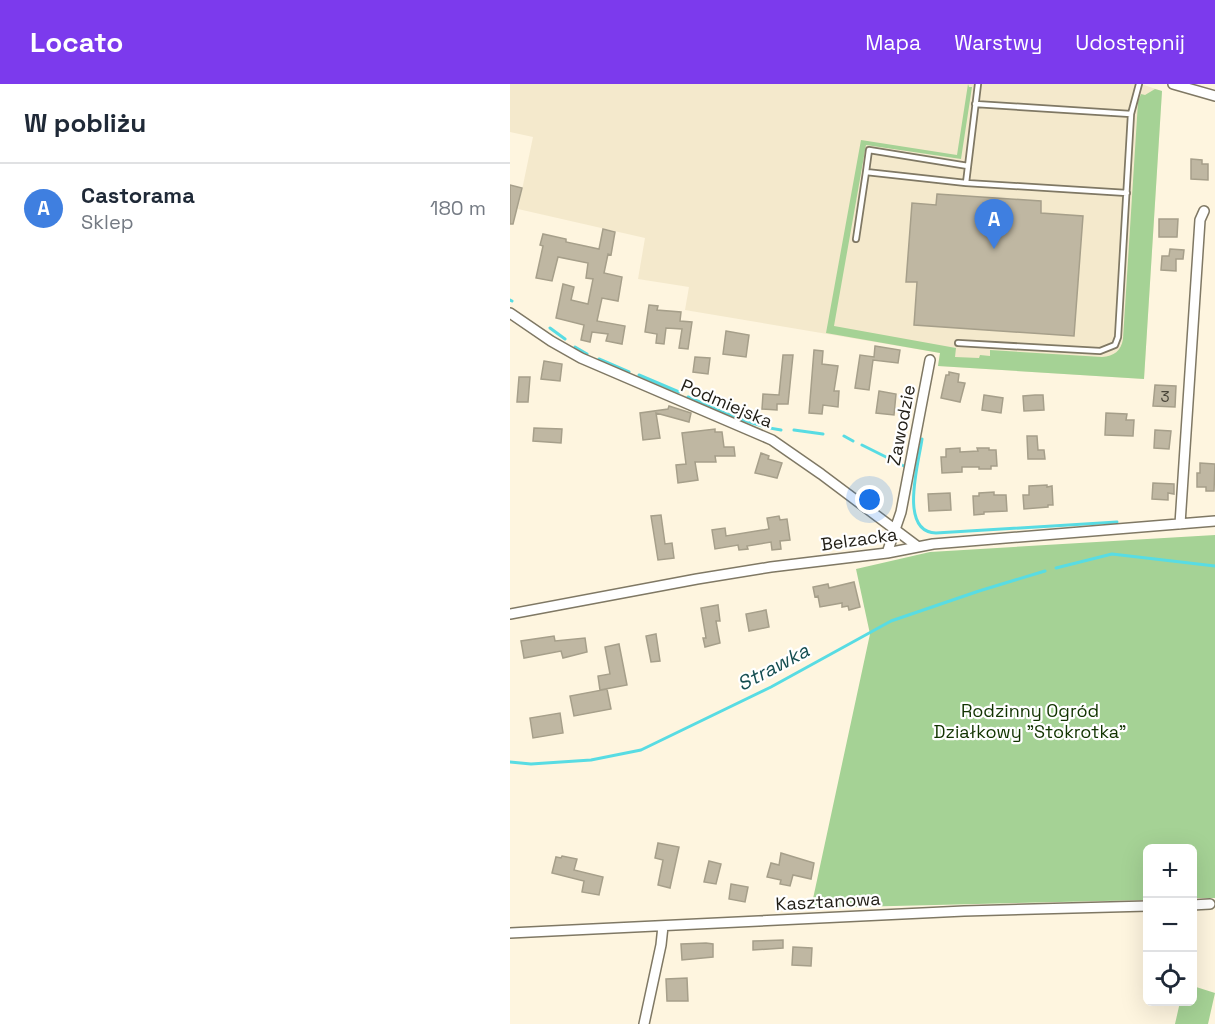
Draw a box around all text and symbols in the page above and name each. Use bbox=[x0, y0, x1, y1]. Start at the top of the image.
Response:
text: Locato bbox=[30, 24, 123, 60]
text: Mapa bbox=[865, 29, 921, 56]
text: Warstwy bbox=[954, 29, 1042, 56]
text: Udostępnij bbox=[1075, 29, 1185, 56]
text: W pobliżu bbox=[24, 106, 146, 140]
text: Castorama bbox=[81, 181, 195, 209]
text: A bbox=[37, 195, 50, 221]
text: 180 m bbox=[430, 195, 486, 221]
pin: A bbox=[974, 200, 1014, 249]
text: Sklep bbox=[81, 209, 134, 235]
street label: Podmiejska bbox=[678, 373, 776, 433]
street label: Zawodzie bbox=[882, 383, 920, 467]
house number: 3 bbox=[1160, 387, 1170, 406]
your location bbox=[855, 485, 884, 514]
street label: Belzacka bbox=[819, 522, 899, 556]
water label: Strawka bbox=[732, 637, 814, 697]
park label: Rodzinny Ogród Działkowy "Stokrotka" bbox=[934, 699, 1126, 743]
map controls bbox=[1143, 844, 1197, 1006]
button: + bbox=[1143, 844, 1197, 898]
street label: Kasztanowa bbox=[775, 887, 881, 915]
button: − bbox=[1143, 898, 1197, 952]
button: locate bbox=[1143, 952, 1197, 1006]

